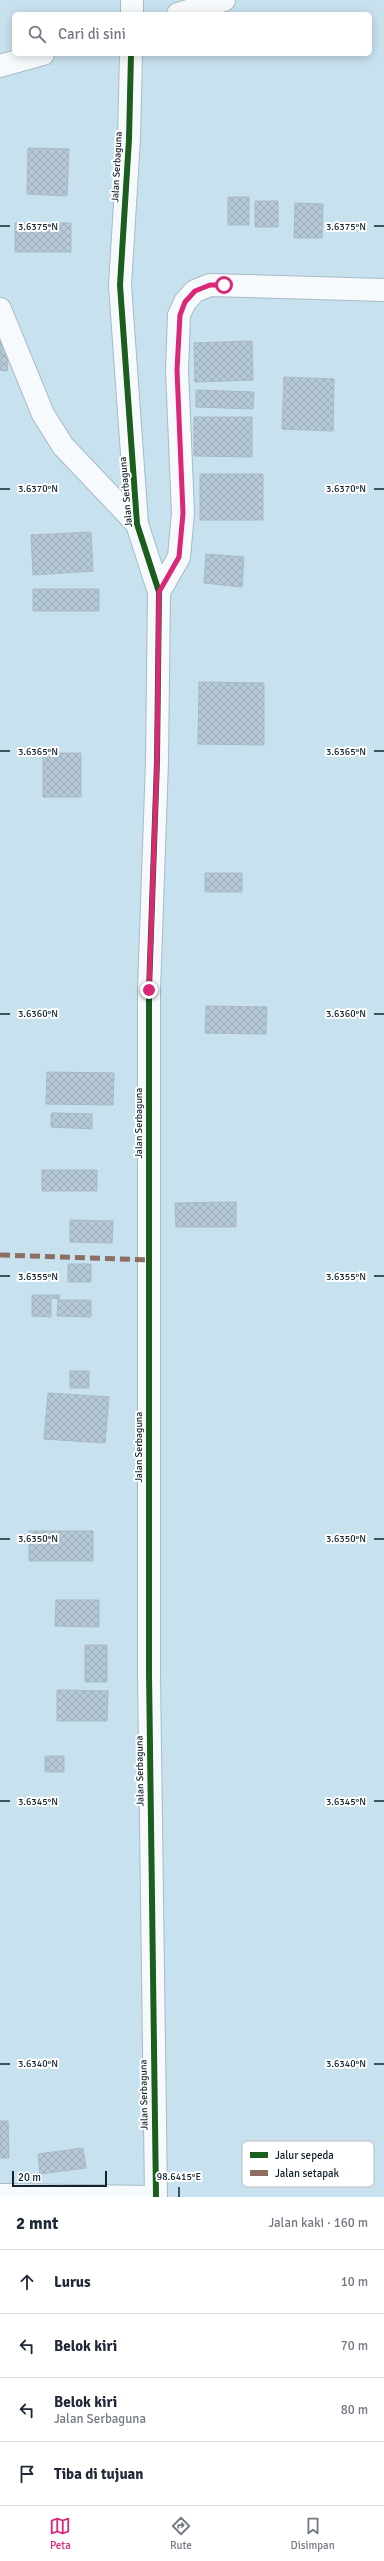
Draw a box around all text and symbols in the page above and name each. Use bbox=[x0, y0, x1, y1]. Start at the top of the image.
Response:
search box bbox=[12, 12, 372, 56]
icon: search bbox=[26, 23, 48, 45]
text: Cari di sini bbox=[58, 25, 126, 43]
street label: Jalan Serbaguna bbox=[109, 131, 125, 203]
text: 3.6375°N bbox=[18, 221, 58, 233]
text: 3.6375°N bbox=[326, 221, 366, 233]
route start bbox=[215, 276, 233, 294]
street label: Jalan Serbaguna bbox=[117, 456, 135, 528]
text: 3.6370°N bbox=[18, 483, 58, 495]
text: 3.6370°N bbox=[326, 483, 366, 495]
text: 3.6365°N bbox=[18, 746, 58, 758]
text: 3.6365°N bbox=[326, 746, 366, 758]
route end bbox=[140, 981, 158, 999]
text: 3.6360°N bbox=[18, 1008, 58, 1020]
text: 3.6360°N bbox=[326, 1008, 366, 1020]
street label: Jalan Serbaguna bbox=[133, 1088, 145, 1158]
text: 3.6355°N bbox=[18, 1271, 58, 1283]
text: 3.6355°N bbox=[326, 1271, 366, 1283]
street label: Jalan Serbaguna bbox=[133, 1412, 145, 1482]
text: 3.6350°N bbox=[18, 1533, 58, 1545]
text: 3.6350°N bbox=[326, 1533, 366, 1545]
street label: Jalan Serbaguna bbox=[133, 1736, 147, 1806]
text: 3.6345°N bbox=[18, 1796, 58, 1808]
text: 3.6345°N bbox=[326, 1796, 366, 1808]
text: 3.6340°N bbox=[18, 2058, 58, 2070]
text: 3.6340°N bbox=[326, 2058, 366, 2070]
street label: Jalan Serbaguna bbox=[137, 2060, 151, 2130]
legend bbox=[242, 2141, 374, 2187]
text: Jalur sepeda bbox=[275, 2149, 334, 2162]
text: Jalan setapak bbox=[275, 2167, 340, 2180]
scale bar bbox=[12, 2169, 107, 2188]
text: 20 m bbox=[18, 2171, 41, 2184]
text: 98.6415°E bbox=[157, 2171, 202, 2183]
text: 2 mnt bbox=[16, 2213, 58, 2234]
text: Jalan kaki · 160 m bbox=[269, 2215, 368, 2231]
icon: ahead bbox=[16, 2271, 38, 2293]
text: Lurus bbox=[54, 2273, 91, 2291]
text: 10 m bbox=[341, 2274, 368, 2290]
icon: left bbox=[16, 2335, 38, 2357]
text: Belok kiri bbox=[54, 2337, 117, 2355]
text: 70 m bbox=[341, 2338, 368, 2354]
text: Belok kiri bbox=[54, 2393, 117, 2411]
icon: left bbox=[16, 2399, 38, 2421]
text: 80 m bbox=[341, 2402, 368, 2418]
text: Jalan Serbaguna bbox=[54, 2411, 146, 2427]
icon: arrive bbox=[16, 2463, 38, 2485]
text: Tiba di tujuan bbox=[54, 2465, 144, 2483]
tab: Peta bbox=[49, 2515, 71, 2552]
tab: Rute bbox=[170, 2515, 192, 2552]
tab: Disimpan bbox=[291, 2515, 335, 2552]

